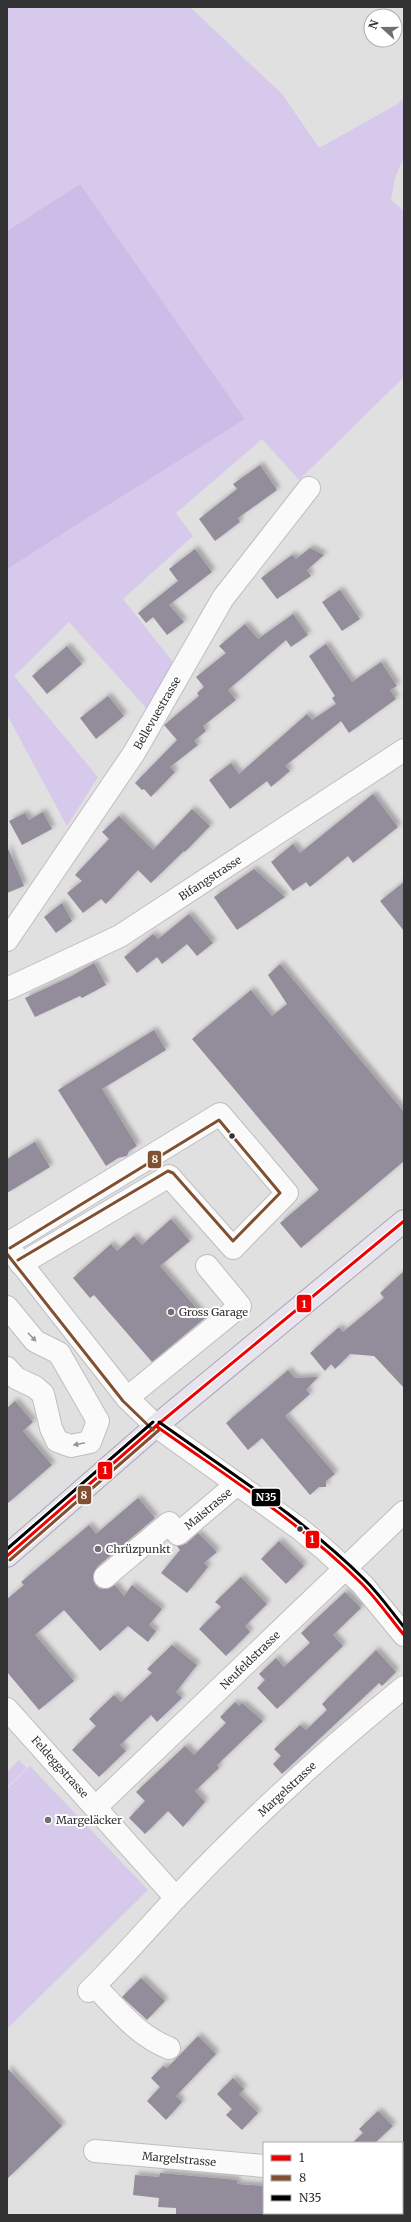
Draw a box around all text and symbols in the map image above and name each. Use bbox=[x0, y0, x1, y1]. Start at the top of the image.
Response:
north arrow bbox=[363, 8, 403, 48]
text: N bbox=[366, 18, 382, 31]
street label: Bellevuestrasse bbox=[130, 674, 184, 752]
street label: Bifangstrasse bbox=[176, 852, 244, 903]
unlabelled marker bbox=[227, 1131, 237, 1141]
line badge: 8 bbox=[147, 1150, 162, 1169]
text: 8 bbox=[152, 1152, 159, 1166]
line badge: 1 bbox=[296, 1294, 312, 1313]
text: 1 bbox=[301, 1297, 307, 1311]
place label: Gross Garage bbox=[179, 1305, 248, 1319]
marker: Gross Garage bbox=[166, 1307, 176, 1317]
one-way arrow bbox=[27, 1332, 37, 1342]
one-way arrow bbox=[73, 1442, 85, 1448]
line badge: 1 bbox=[97, 1461, 113, 1480]
text: 1 bbox=[102, 1463, 108, 1477]
line badge: 8 bbox=[77, 1485, 92, 1505]
street label: Maistrasse bbox=[181, 1485, 235, 1533]
text: 8 bbox=[81, 1488, 88, 1502]
line badge: N35 bbox=[251, 1488, 281, 1507]
text: N35 bbox=[256, 1490, 276, 1504]
unlabelled marker bbox=[295, 1524, 305, 1534]
line badge: 1 bbox=[305, 1530, 320, 1549]
text: 1 bbox=[309, 1532, 315, 1546]
place label: Chrüzpunkt bbox=[106, 1542, 171, 1556]
marker: Chrüzpunkt bbox=[93, 1544, 103, 1554]
street label: Neufeldstrasse bbox=[217, 1628, 283, 1692]
street label: Feldeggstrasse bbox=[29, 1733, 92, 1801]
street label: Margelstrasse bbox=[255, 1758, 319, 1819]
place label: Margeläcker bbox=[56, 1813, 122, 1827]
marker: Margeläcker bbox=[43, 1815, 53, 1825]
legend bbox=[263, 2142, 403, 2214]
street label: Margelstrasse bbox=[141, 2149, 217, 2169]
text: 1 bbox=[299, 2150, 305, 2165]
text: 8 bbox=[299, 2170, 306, 2185]
text: N35 bbox=[299, 2190, 321, 2205]

